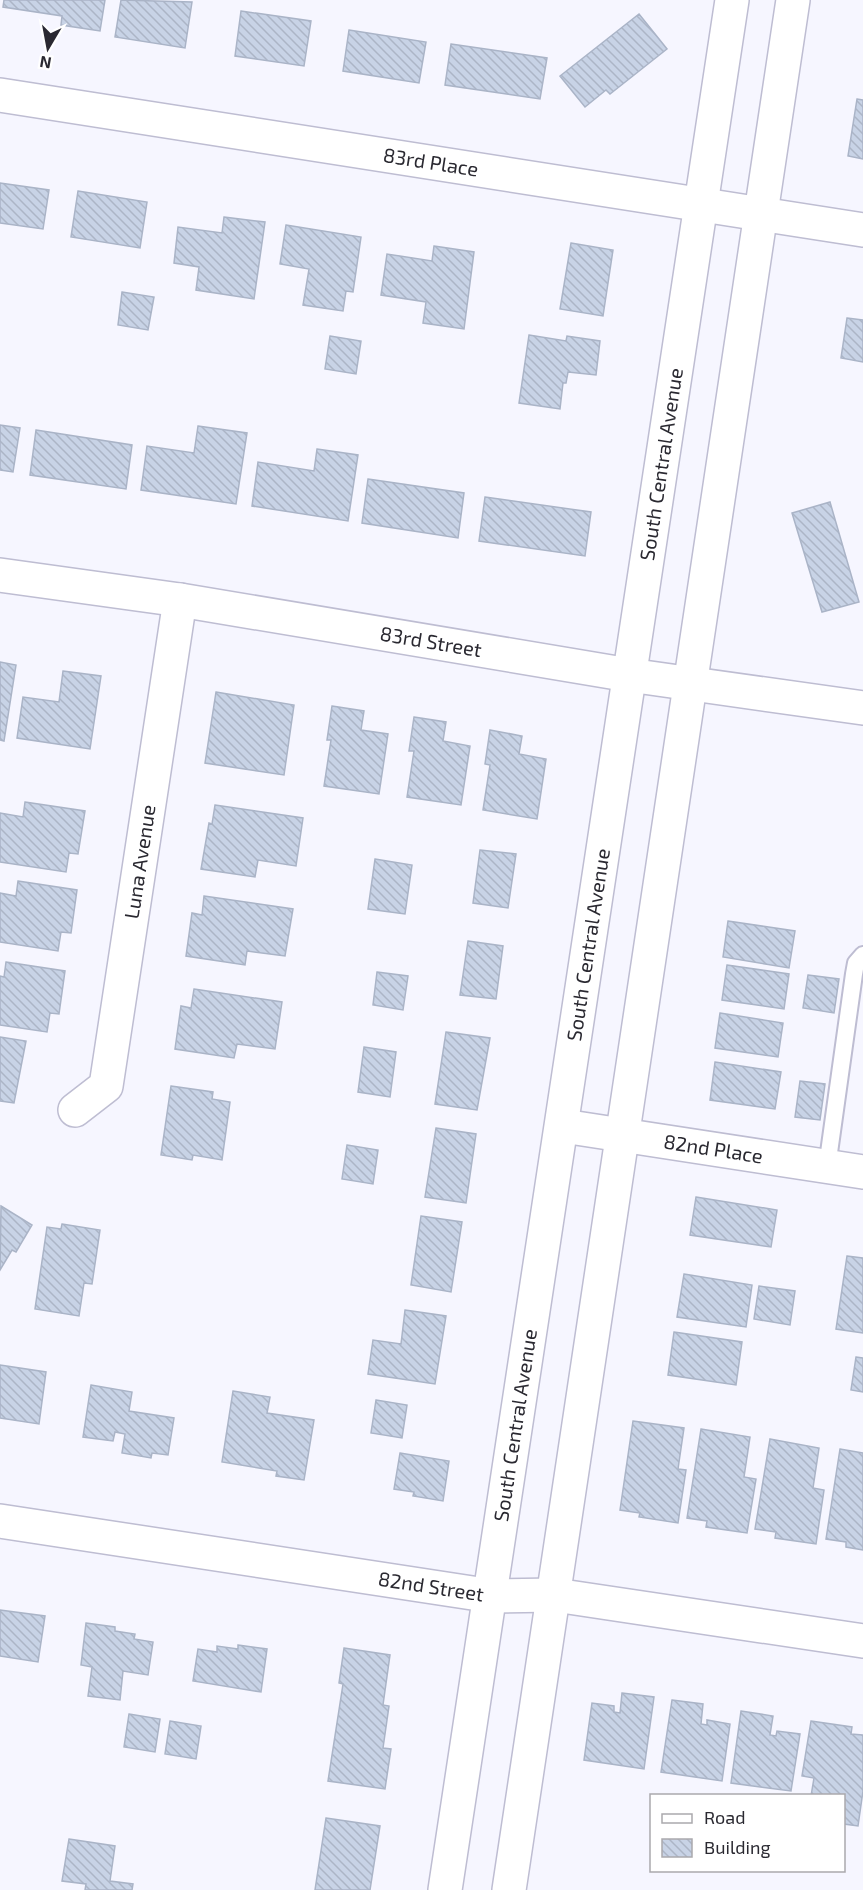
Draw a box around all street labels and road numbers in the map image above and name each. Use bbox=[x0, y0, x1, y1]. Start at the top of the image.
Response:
street label: 83rd Place bbox=[382, 142, 480, 181]
street label: South Central Avenue bbox=[634, 366, 687, 562]
street label: 83rd Street bbox=[378, 621, 484, 661]
street label: Luna Avenue bbox=[119, 803, 160, 920]
street label: South Central Avenue bbox=[561, 847, 614, 1043]
street label: 82nd Place bbox=[662, 1129, 765, 1167]
street label: South Central Avenue bbox=[488, 1327, 541, 1523]
street label: 82nd Street bbox=[377, 1566, 486, 1606]

